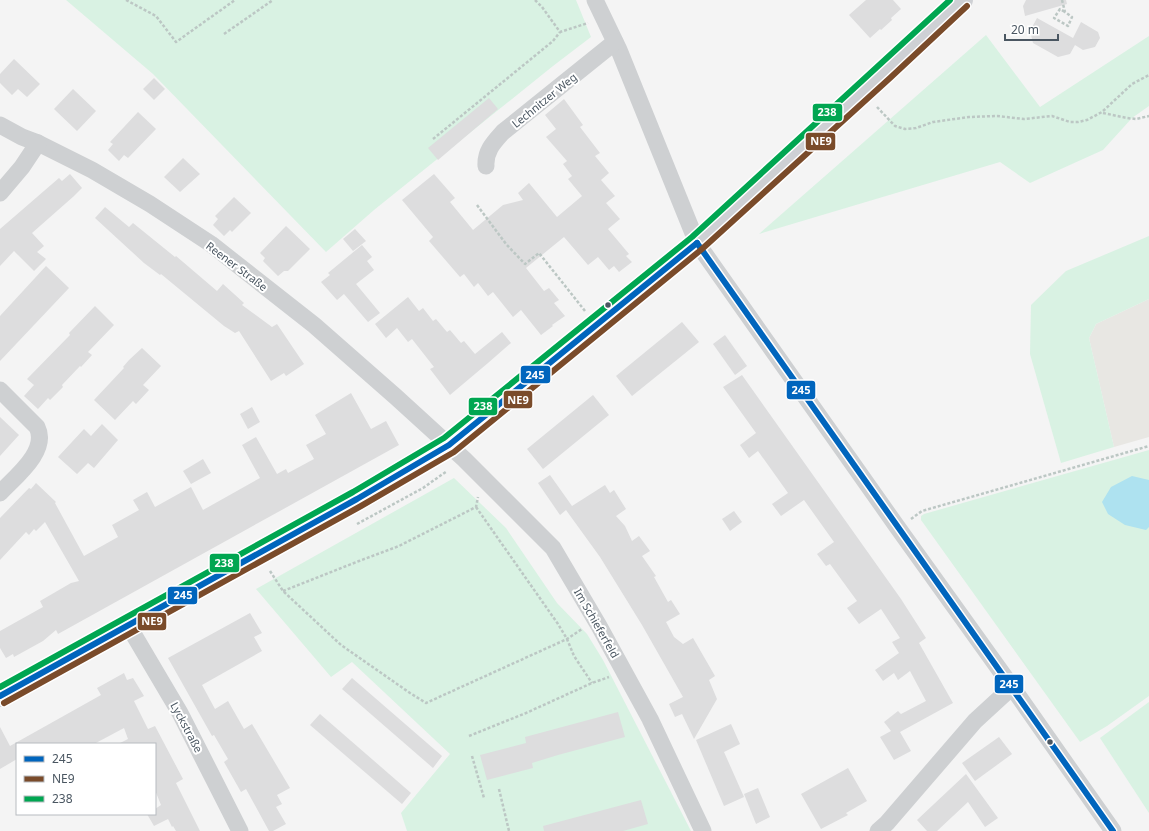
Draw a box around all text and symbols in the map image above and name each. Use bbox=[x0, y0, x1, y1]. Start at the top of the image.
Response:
scale bar bbox=[1005, 16, 1058, 42]
text: 20 m bbox=[1011, 21, 1039, 38]
street label: Lechnitzer Weg bbox=[508, 69, 580, 131]
line badge: 238 bbox=[812, 103, 843, 122]
text: 238 bbox=[818, 104, 836, 119]
line badge: NE9 bbox=[805, 132, 836, 151]
text: NE9 bbox=[810, 133, 832, 148]
street label: Reener Straße bbox=[203, 238, 271, 294]
unlabelled marker bbox=[603, 300, 613, 310]
line badge: 245 bbox=[520, 365, 551, 384]
text: 245 bbox=[526, 367, 544, 382]
line badge: 245 bbox=[786, 380, 816, 400]
text: 245 bbox=[792, 382, 810, 397]
line badge: NE9 bbox=[503, 390, 533, 409]
text: NE9 bbox=[507, 392, 529, 407]
line badge: 238 bbox=[468, 397, 498, 416]
text: 238 bbox=[474, 398, 492, 413]
line badge: 238 bbox=[209, 553, 240, 573]
text: 238 bbox=[215, 555, 233, 570]
street label: Im Schieferfeld bbox=[571, 585, 623, 661]
line badge: 245 bbox=[167, 586, 198, 605]
text: 245 bbox=[174, 587, 192, 602]
line badge: NE9 bbox=[137, 612, 167, 631]
text: NE9 bbox=[141, 613, 163, 628]
line badge: 245 bbox=[994, 674, 1024, 694]
text: 245 bbox=[1000, 676, 1018, 691]
street label: Lyckstraße bbox=[167, 699, 207, 755]
unlabelled marker bbox=[1045, 737, 1055, 747]
legend bbox=[16, 743, 156, 815]
text: 245 bbox=[52, 750, 73, 767]
text: NE9 bbox=[52, 770, 75, 787]
text: 238 bbox=[52, 790, 73, 807]

